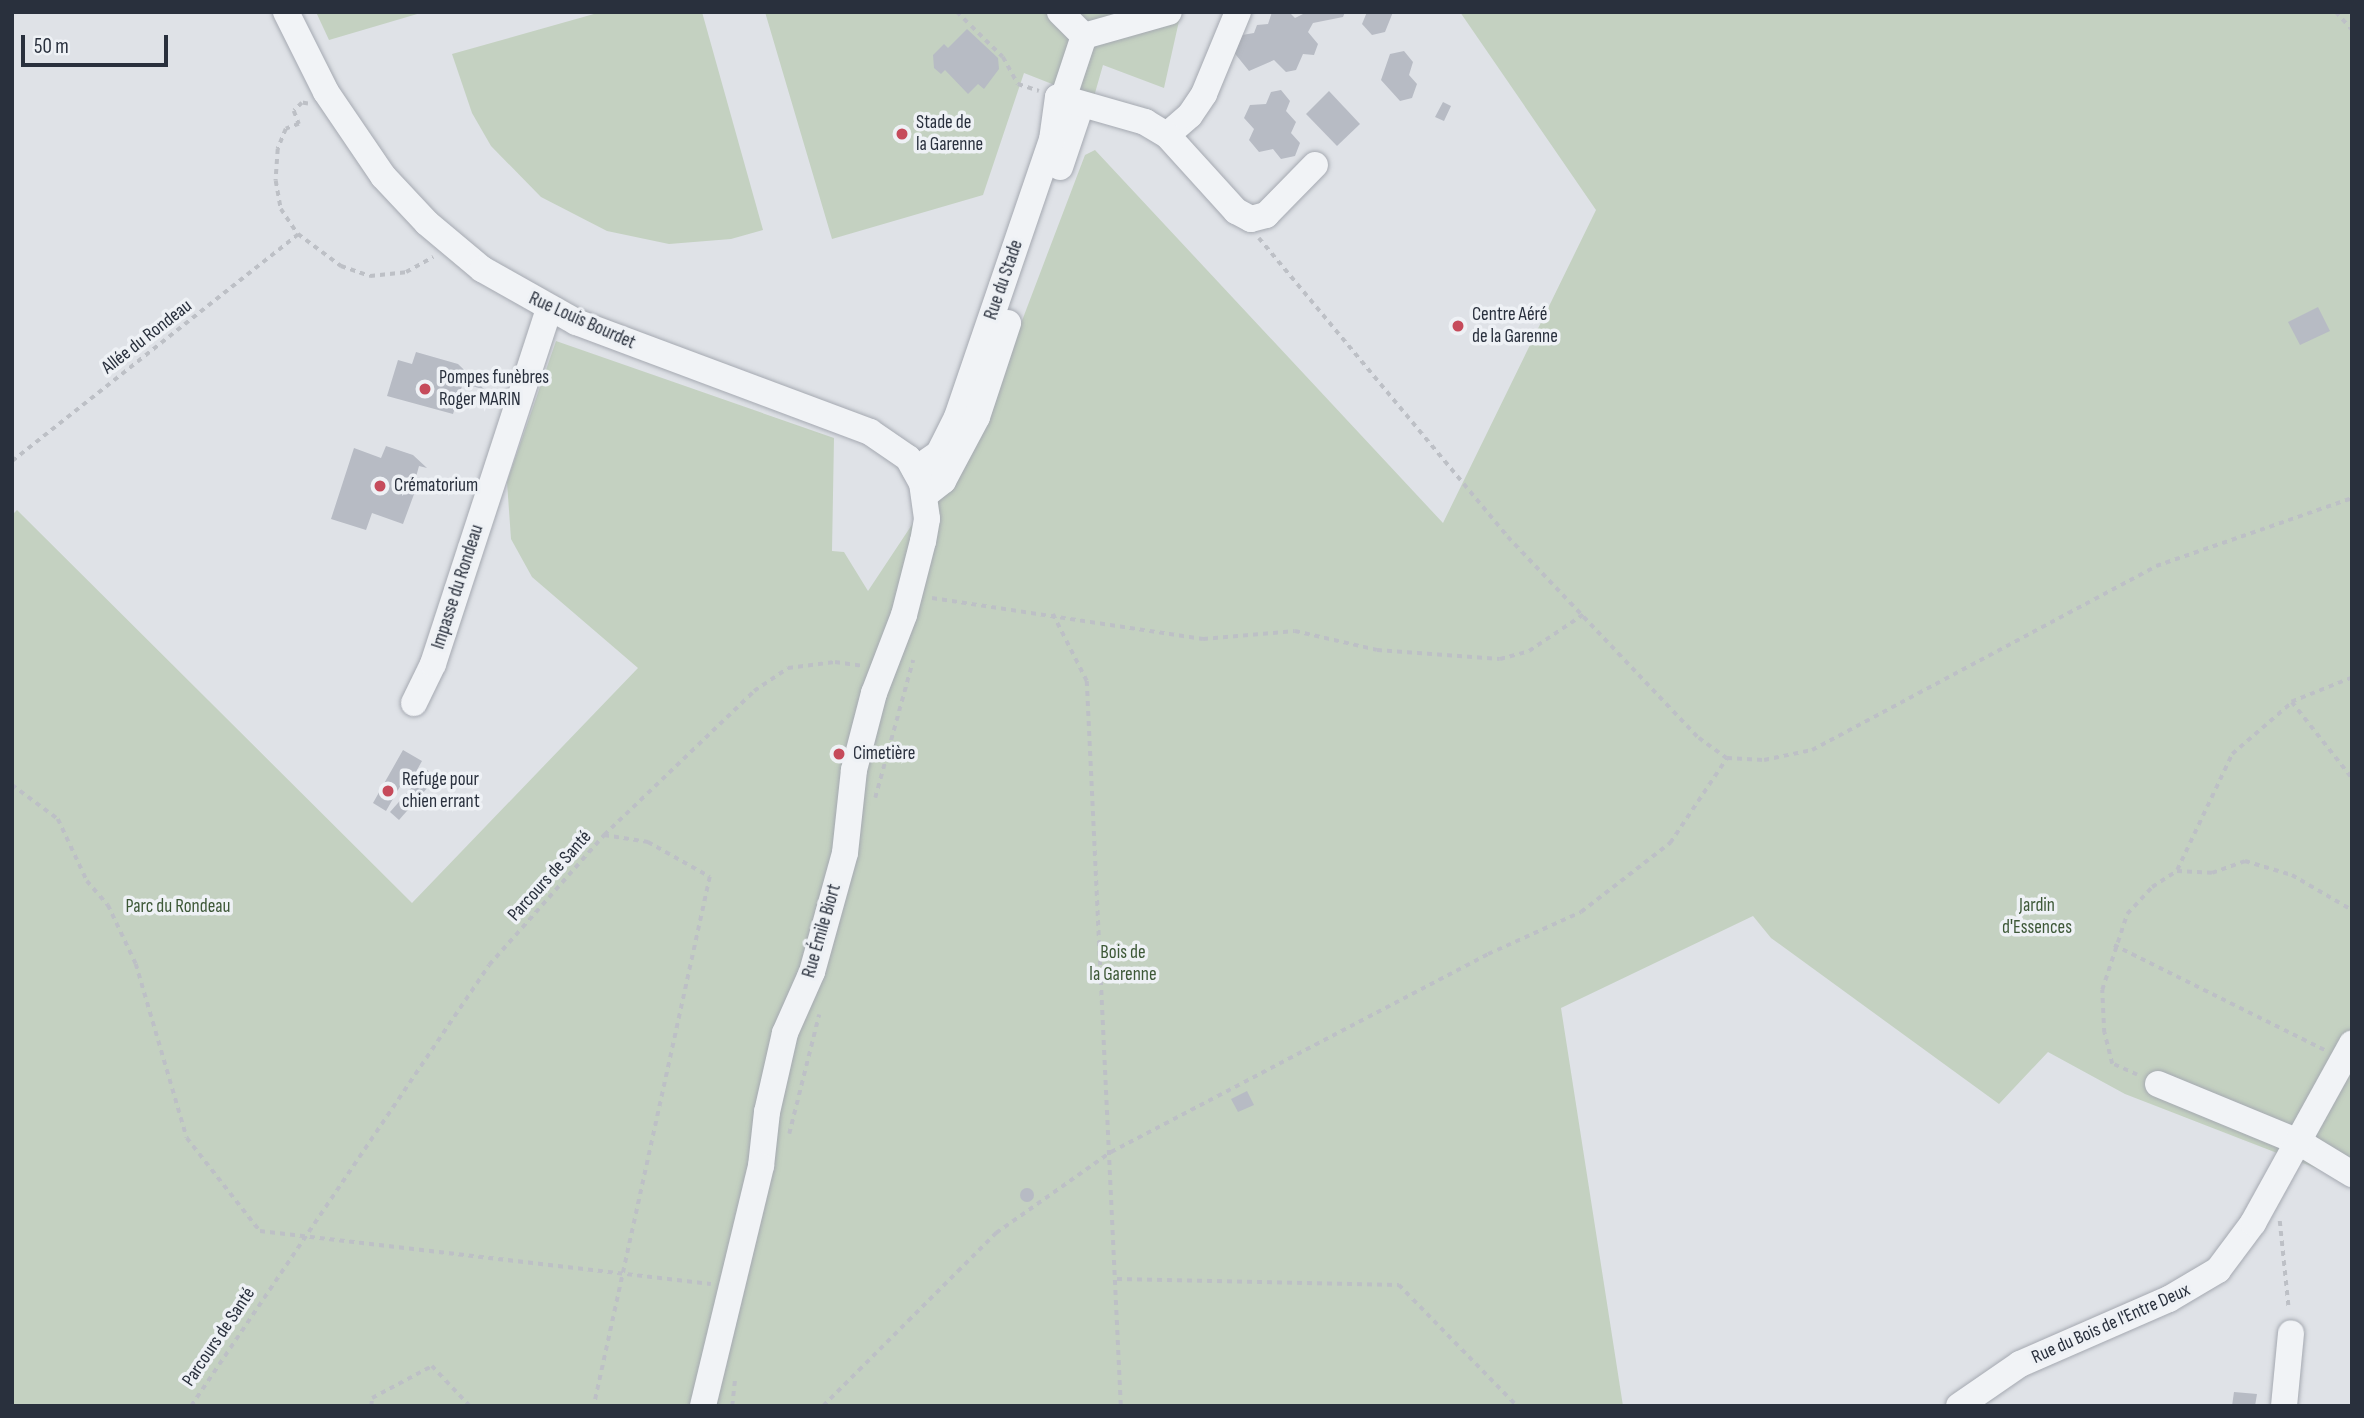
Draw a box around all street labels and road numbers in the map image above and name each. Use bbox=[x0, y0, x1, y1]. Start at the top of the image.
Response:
street label: Rue du Stade bbox=[980, 237, 1028, 323]
street label: Rue Louis Bourdet bbox=[525, 287, 639, 355]
street label: Allée du Rondeau bbox=[97, 295, 197, 379]
street label: Impasse du Rondeau bbox=[427, 522, 489, 652]
street label: Parcours de Santé bbox=[503, 826, 597, 926]
street label: Rue Émile Biort bbox=[798, 881, 846, 981]
street label: Rue du Bois de l'Entre Deux bbox=[2028, 1279, 2194, 1369]
street label: Parcours de Santé bbox=[178, 1283, 260, 1391]

